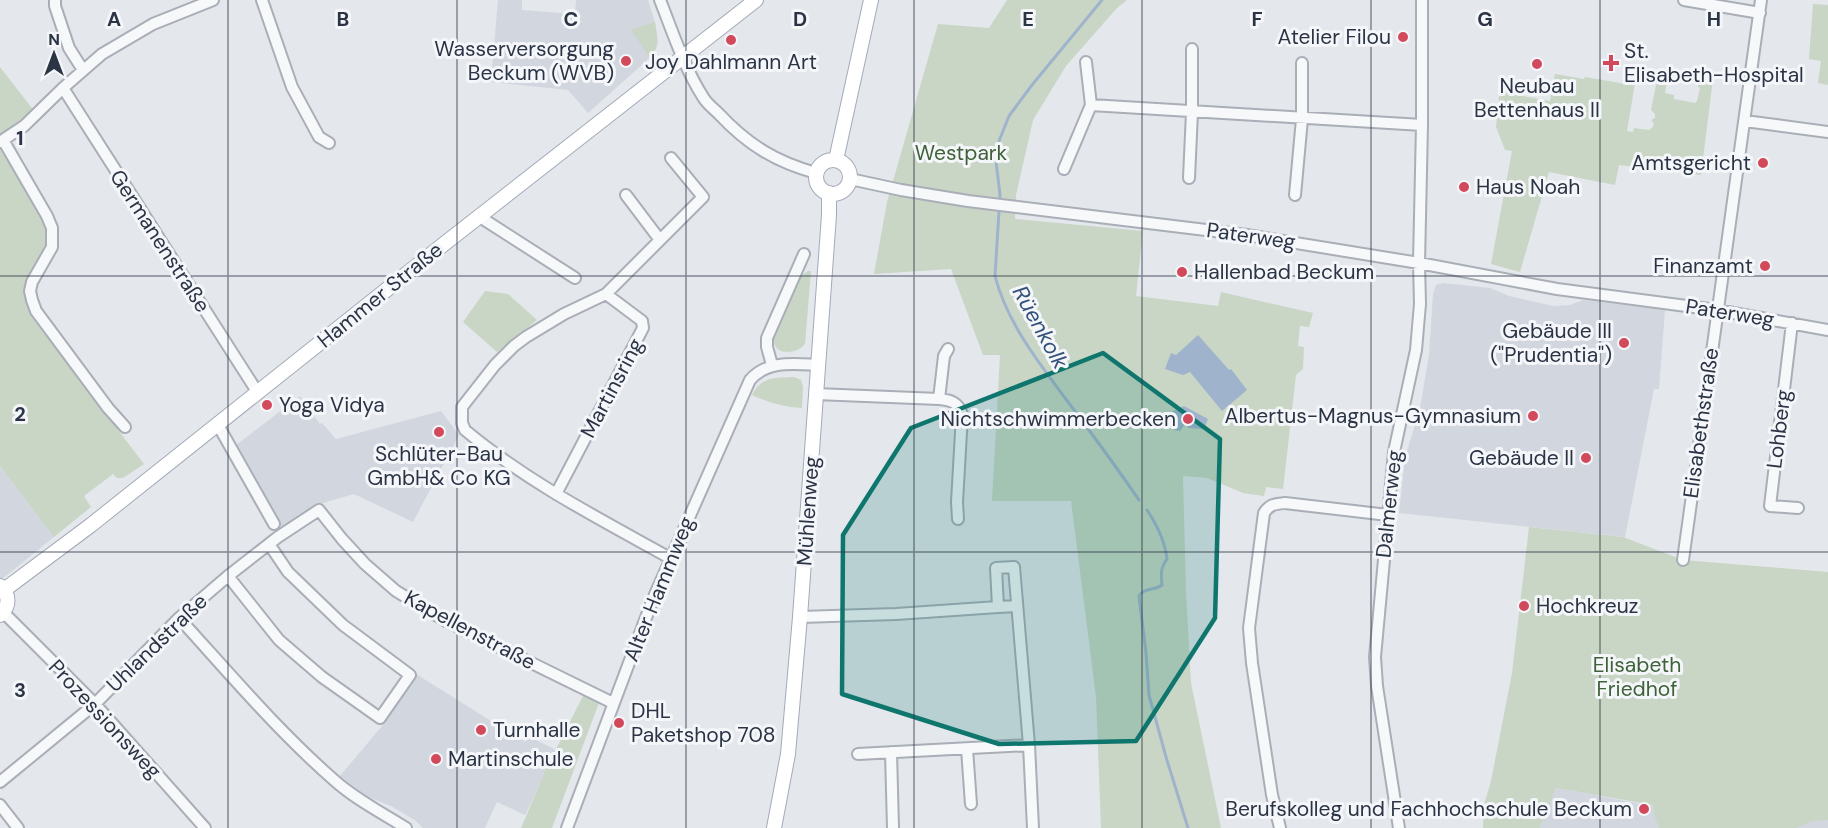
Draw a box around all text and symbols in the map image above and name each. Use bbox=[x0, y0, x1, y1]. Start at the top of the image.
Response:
text: A bbox=[107, 6, 121, 32]
text: B bbox=[337, 6, 349, 32]
text: C bbox=[564, 6, 578, 32]
text: D bbox=[793, 6, 807, 32]
text: E bbox=[1022, 6, 1034, 32]
text: F bbox=[1251, 6, 1263, 32]
text: G bbox=[1477, 6, 1493, 32]
text: H bbox=[1707, 6, 1721, 32]
place label: Atelier Filou bbox=[1278, 23, 1391, 51]
north arrow bbox=[24, 24, 84, 84]
text: N bbox=[48, 29, 60, 50]
marker: Atelier Filou bbox=[1396, 30, 1410, 44]
marker: Joy Dahlmann Art bbox=[724, 33, 738, 47]
place label: Wasserversorgung Beckum (WVB) bbox=[434, 35, 614, 87]
place label: St. Elisabeth-Hospital bbox=[1624, 37, 1804, 89]
place label: Joy Dahlmann Art bbox=[645, 48, 817, 76]
marker: Wasserversorgung Beckum (WVB) bbox=[619, 54, 633, 68]
marker: St. Elisabeth-Hospital bbox=[1602, 54, 1620, 72]
marker: Neubau Bettenhaus II bbox=[1530, 57, 1544, 71]
place label: Neubau Bettenhaus II bbox=[1474, 72, 1600, 124]
text: 1 bbox=[16, 125, 24, 151]
park label: Westpark bbox=[915, 139, 1008, 167]
place label: Amtsgericht bbox=[1631, 149, 1751, 177]
marker: Amtsgericht bbox=[1756, 156, 1770, 170]
street label: Germanenstraße bbox=[103, 164, 217, 318]
place label: Haus Noah bbox=[1476, 173, 1580, 201]
marker: Haus Noah bbox=[1457, 180, 1471, 194]
street label: Paterweg bbox=[1205, 216, 1298, 256]
street label: Hammer Straße bbox=[312, 236, 449, 354]
place label: Finanzamt bbox=[1653, 252, 1753, 280]
place label: Hallenbad Beckum bbox=[1194, 258, 1374, 286]
marker: Finanzamt bbox=[1758, 259, 1772, 273]
marker: Hallenbad Beckum bbox=[1175, 265, 1189, 279]
water label: Rüenkolk bbox=[1006, 280, 1076, 375]
street label: Paterweg bbox=[1684, 292, 1777, 334]
place label: Gebäude III ("Prudentia") bbox=[1490, 317, 1612, 369]
street label: Martinsring bbox=[574, 333, 650, 443]
marker: Gebäude III ("Prudentia") bbox=[1617, 336, 1631, 350]
street label: Elisabethstraße bbox=[1677, 346, 1725, 500]
street label: Lohberg bbox=[1760, 388, 1798, 470]
place label: Yoga Vidya bbox=[279, 391, 385, 419]
marker: Yoga Vidya bbox=[260, 398, 274, 412]
text: 2 bbox=[14, 401, 26, 427]
place label: Albertus-Magnus-Gymnasium bbox=[1224, 402, 1521, 430]
place label: Nichtschwimmerbecken bbox=[940, 405, 1176, 433]
marker: Albertus-Magnus-Gymnasium bbox=[1526, 409, 1540, 423]
marker: Nichtschwimmerbecken bbox=[1181, 412, 1195, 426]
marker: Schlüter-Bau GmbH& Co KG bbox=[432, 425, 446, 439]
place label: Schlüter-Bau GmbH& Co KG bbox=[367, 440, 511, 492]
place label: Gebäude II bbox=[1469, 444, 1574, 472]
street label: Dalmerweg bbox=[1369, 448, 1409, 559]
marker: Gebäude II bbox=[1579, 451, 1593, 465]
street label: Mühlenweg bbox=[790, 455, 826, 567]
street label: Alter Hammweg bbox=[617, 512, 701, 666]
street label: Kapellenstraße bbox=[400, 584, 541, 676]
street label: Uhlandstraße bbox=[100, 588, 214, 698]
place label: Hochkreuz bbox=[1536, 592, 1638, 620]
marker: Hochkreuz bbox=[1517, 599, 1531, 613]
park label: Elisabeth Friedhof bbox=[1593, 651, 1681, 703]
street label: Prozessionsweg bbox=[42, 653, 168, 785]
text: 3 bbox=[14, 677, 26, 703]
place label: DHL Paketshop 708 bbox=[631, 697, 776, 749]
place label: Turnhalle bbox=[493, 716, 580, 744]
marker: DHL Paketshop 708 bbox=[612, 716, 626, 730]
marker: Turnhalle bbox=[474, 723, 488, 737]
place label: Martinschule bbox=[448, 745, 574, 773]
marker: Martinschule bbox=[429, 752, 443, 766]
place label: Berufskolleg und Fachhochschule Beckum bbox=[1225, 795, 1632, 823]
marker: Berufskolleg und Fachhochschule Beckum bbox=[1637, 802, 1651, 816]

